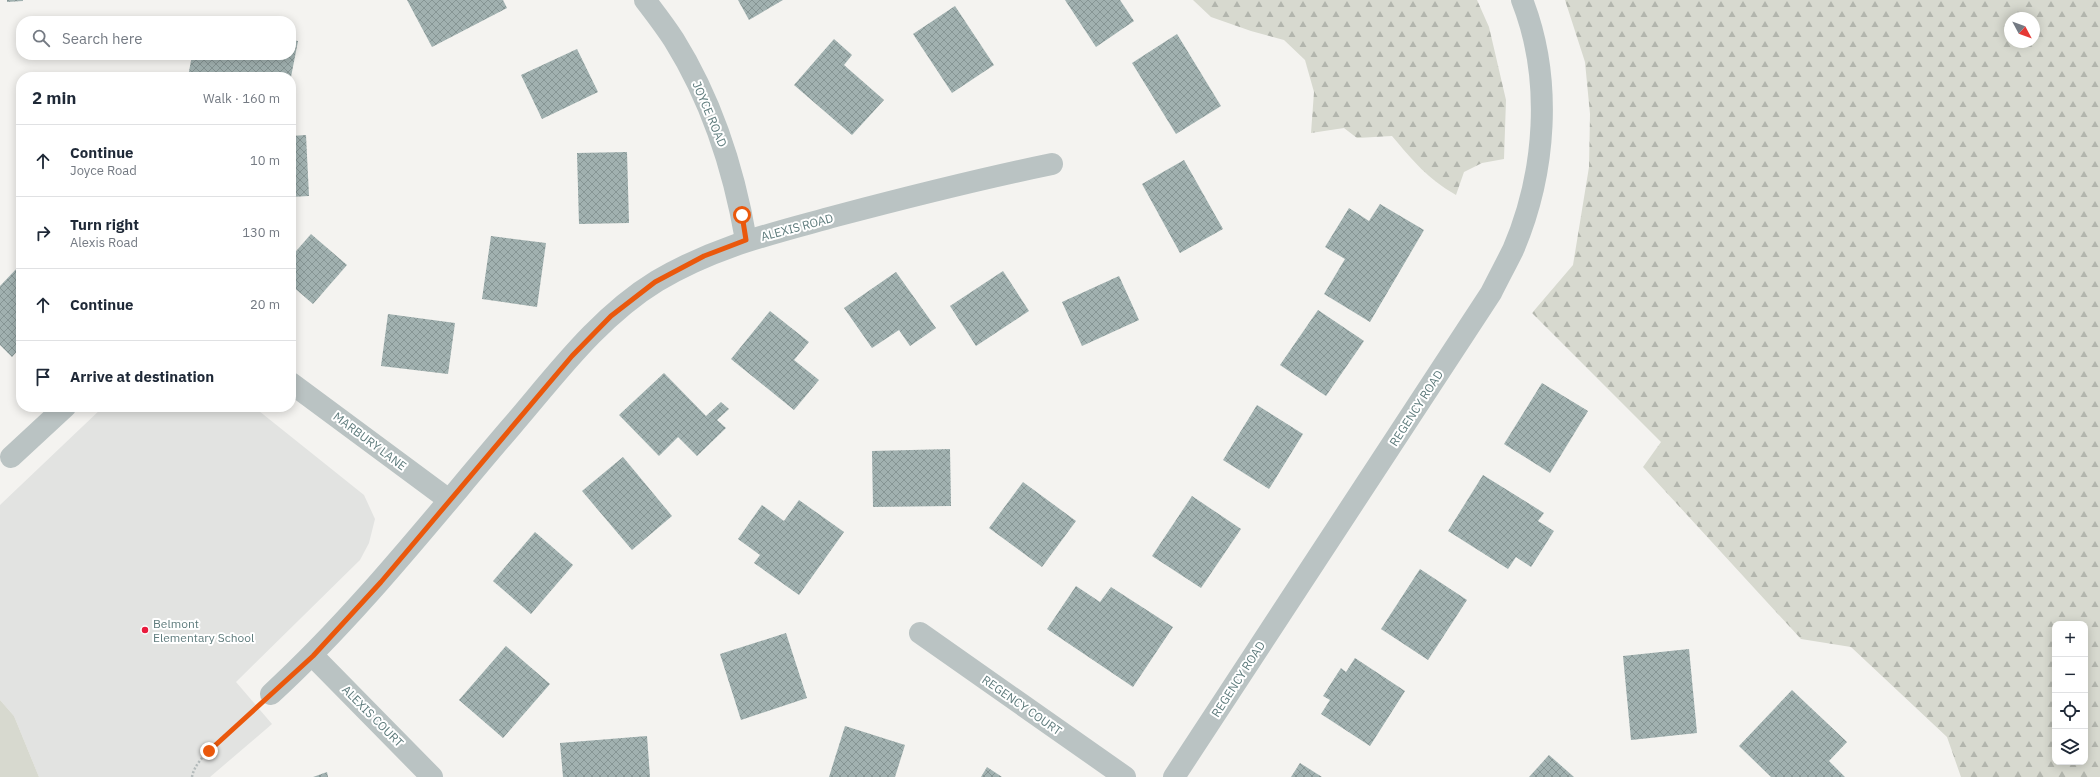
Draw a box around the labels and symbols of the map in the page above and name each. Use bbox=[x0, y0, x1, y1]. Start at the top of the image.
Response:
north arrow bbox=[2004, 12, 2040, 48]
street label: JOYCE ROAD bbox=[689, 79, 731, 149]
route start bbox=[733, 206, 751, 224]
street label: ALEXIS ROAD bbox=[759, 210, 835, 244]
street label: REGENCY ROAD bbox=[1386, 367, 1446, 449]
street label: MARBURY LANE bbox=[330, 409, 410, 473]
place label: Belmont Elementary School bbox=[153, 616, 254, 645]
marker: Belmont Elementary School bbox=[140, 625, 150, 635]
street label: REGENCY ROAD bbox=[1208, 638, 1268, 720]
street label: REGENCY COURT bbox=[979, 672, 1065, 738]
street label: ALEXIS COURT bbox=[339, 682, 407, 750]
route end bbox=[200, 742, 218, 760]

